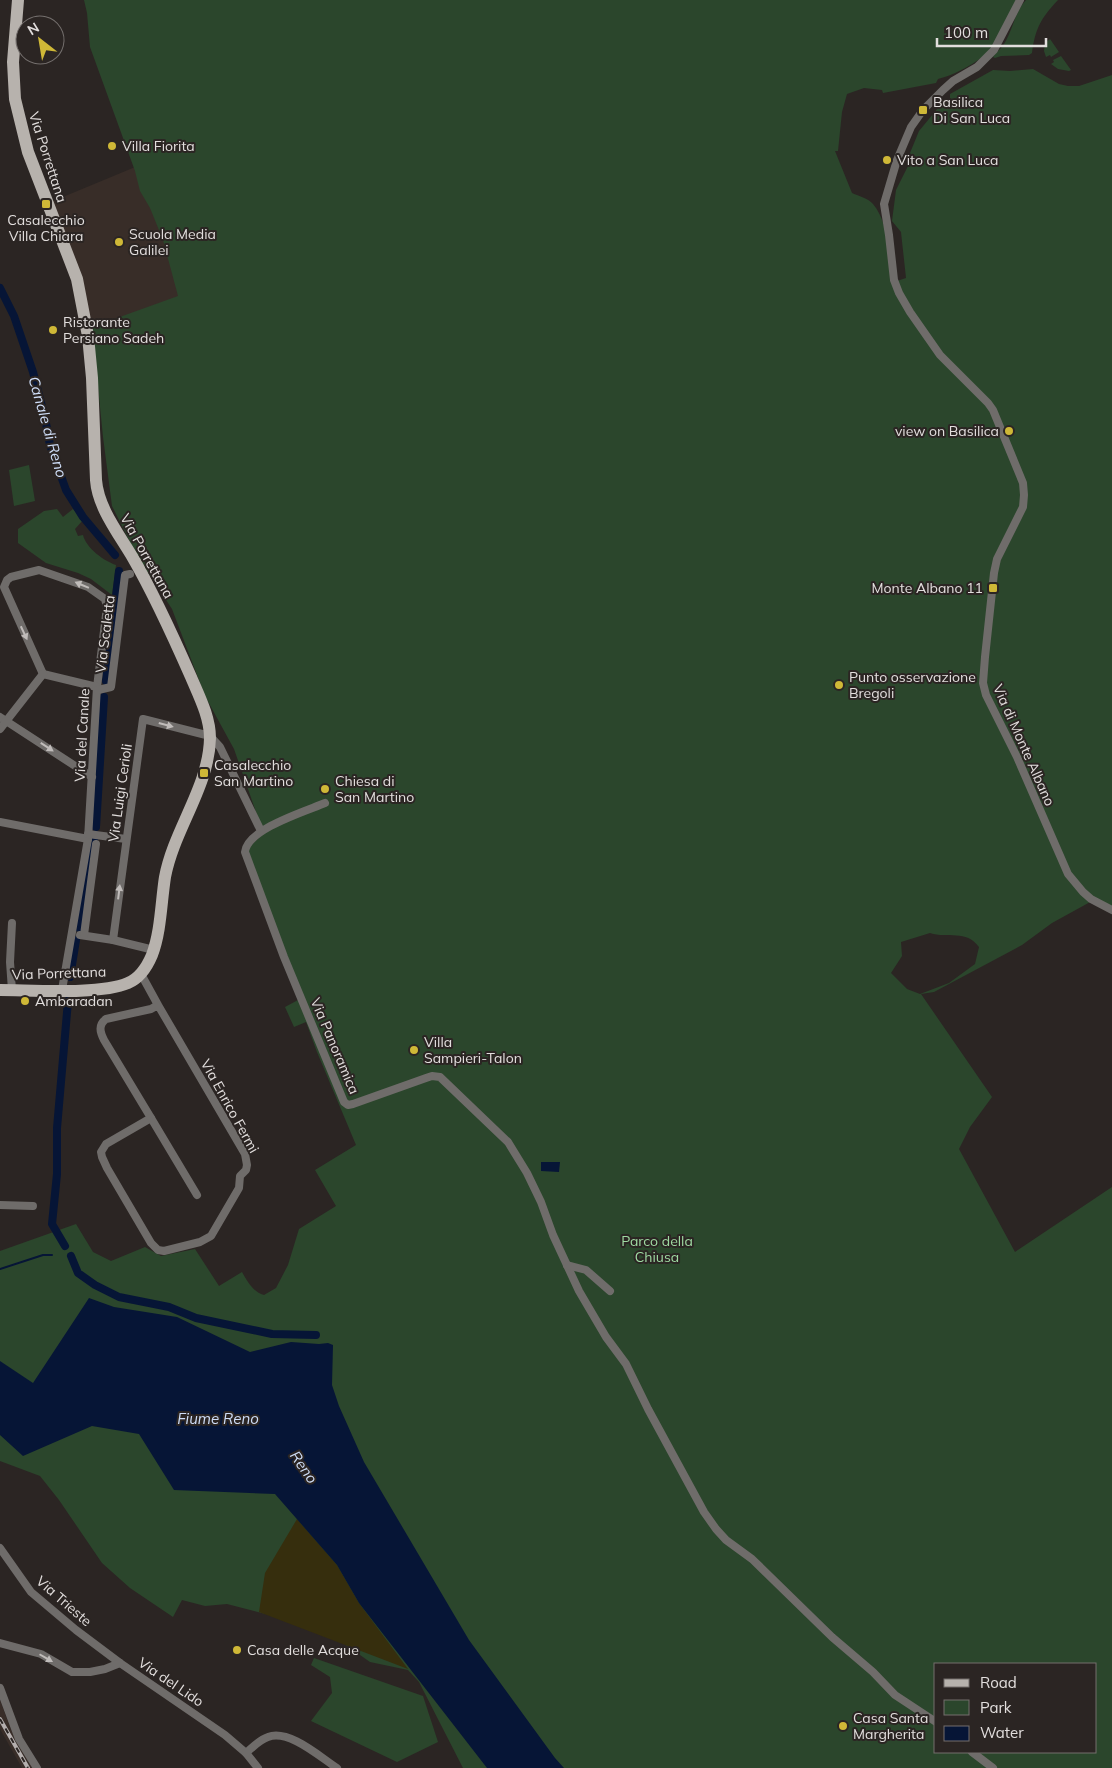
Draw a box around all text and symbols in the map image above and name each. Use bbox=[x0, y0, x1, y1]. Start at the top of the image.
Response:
north arrow bbox=[15, 15, 65, 65]
scale bar bbox=[937, 15, 1046, 47]
text: N bbox=[24, 18, 42, 39]
text: 100 m bbox=[944, 23, 988, 42]
place label: Basilica Di San Luca bbox=[933, 93, 1010, 127]
marker: Basilica Di San Luca bbox=[917, 104, 929, 116]
street label: Via Porrettana bbox=[25, 109, 71, 205]
place label: Villa Fiorita bbox=[122, 137, 195, 155]
marker: Villa Fiorita bbox=[106, 140, 118, 152]
place label: Vito a San Luca bbox=[897, 151, 998, 169]
marker: Vito a San Luca bbox=[881, 154, 893, 166]
marker: Casalecchio Villa Chiara bbox=[40, 198, 52, 210]
place label: Casalecchio Villa Chiara bbox=[7, 211, 85, 245]
place label: Scuola Media Galilei bbox=[129, 225, 216, 259]
marker: Scuola Media Galilei bbox=[113, 236, 125, 248]
place label: Ristorante Persiano Sadeh bbox=[63, 313, 164, 347]
marker: Ristorante Persiano Sadeh bbox=[47, 324, 59, 336]
water label: Canale di Reno bbox=[24, 374, 72, 480]
place label: view on Basilica bbox=[895, 422, 999, 440]
marker: view on Basilica bbox=[1003, 425, 1015, 437]
street label: Via Porrettana bbox=[116, 510, 178, 602]
place label: Monte Albano 11 bbox=[872, 579, 983, 597]
one-way arrow bbox=[75, 580, 89, 588]
marker: Monte Albano 11 bbox=[987, 582, 999, 594]
street label: Via Scaletta bbox=[91, 594, 119, 674]
one-way arrow bbox=[19, 625, 28, 640]
place label: Punto osservazione Bregoli bbox=[849, 668, 976, 702]
marker: Punto osservazione Bregoli bbox=[833, 679, 845, 691]
street label: Via di Monte Albano bbox=[989, 681, 1059, 809]
street label: Via del Canale bbox=[71, 688, 93, 782]
one-way arrow bbox=[158, 721, 173, 729]
one-way arrow bbox=[40, 743, 54, 752]
street label: Via Luigi Cerioli bbox=[104, 743, 136, 843]
place label: Casalecchio San Martino bbox=[214, 756, 293, 790]
marker: Casalecchio San Martino bbox=[198, 767, 210, 779]
place label: Chiesa di San Martino bbox=[335, 772, 414, 806]
marker: Chiesa di San Martino bbox=[319, 783, 331, 795]
one-way arrow bbox=[115, 883, 123, 899]
street label: Via Porrettana bbox=[12, 962, 106, 984]
place label: Ambaradan bbox=[35, 992, 113, 1010]
marker: Ambaradan bbox=[19, 995, 31, 1007]
street label: Via Panoramica bbox=[307, 995, 363, 1097]
place label: Villa Sampieri-Talon bbox=[424, 1033, 522, 1067]
marker: Villa Sampieri-Talon bbox=[408, 1044, 420, 1056]
street label: Via Enrico Fermi bbox=[197, 1056, 263, 1156]
park label: Parco della Chiusa bbox=[621, 1232, 693, 1266]
water label: Fiume Reno bbox=[177, 1409, 259, 1428]
water label: Reno bbox=[286, 1447, 322, 1487]
street label: Via Trieste bbox=[32, 1572, 96, 1630]
place label: Casa delle Acque bbox=[247, 1641, 359, 1659]
marker: Casa delle Acque bbox=[231, 1644, 243, 1656]
one-way arrow bbox=[40, 1653, 53, 1662]
street label: Via del Lido bbox=[135, 1653, 207, 1711]
legend bbox=[934, 1663, 1097, 1753]
text: Road bbox=[980, 1673, 1017, 1692]
text: Park bbox=[980, 1698, 1012, 1717]
place label: Casa Santa Margherita bbox=[853, 1709, 928, 1743]
marker: Casa Santa Margherita bbox=[837, 1720, 849, 1732]
text: Water bbox=[980, 1723, 1024, 1742]

